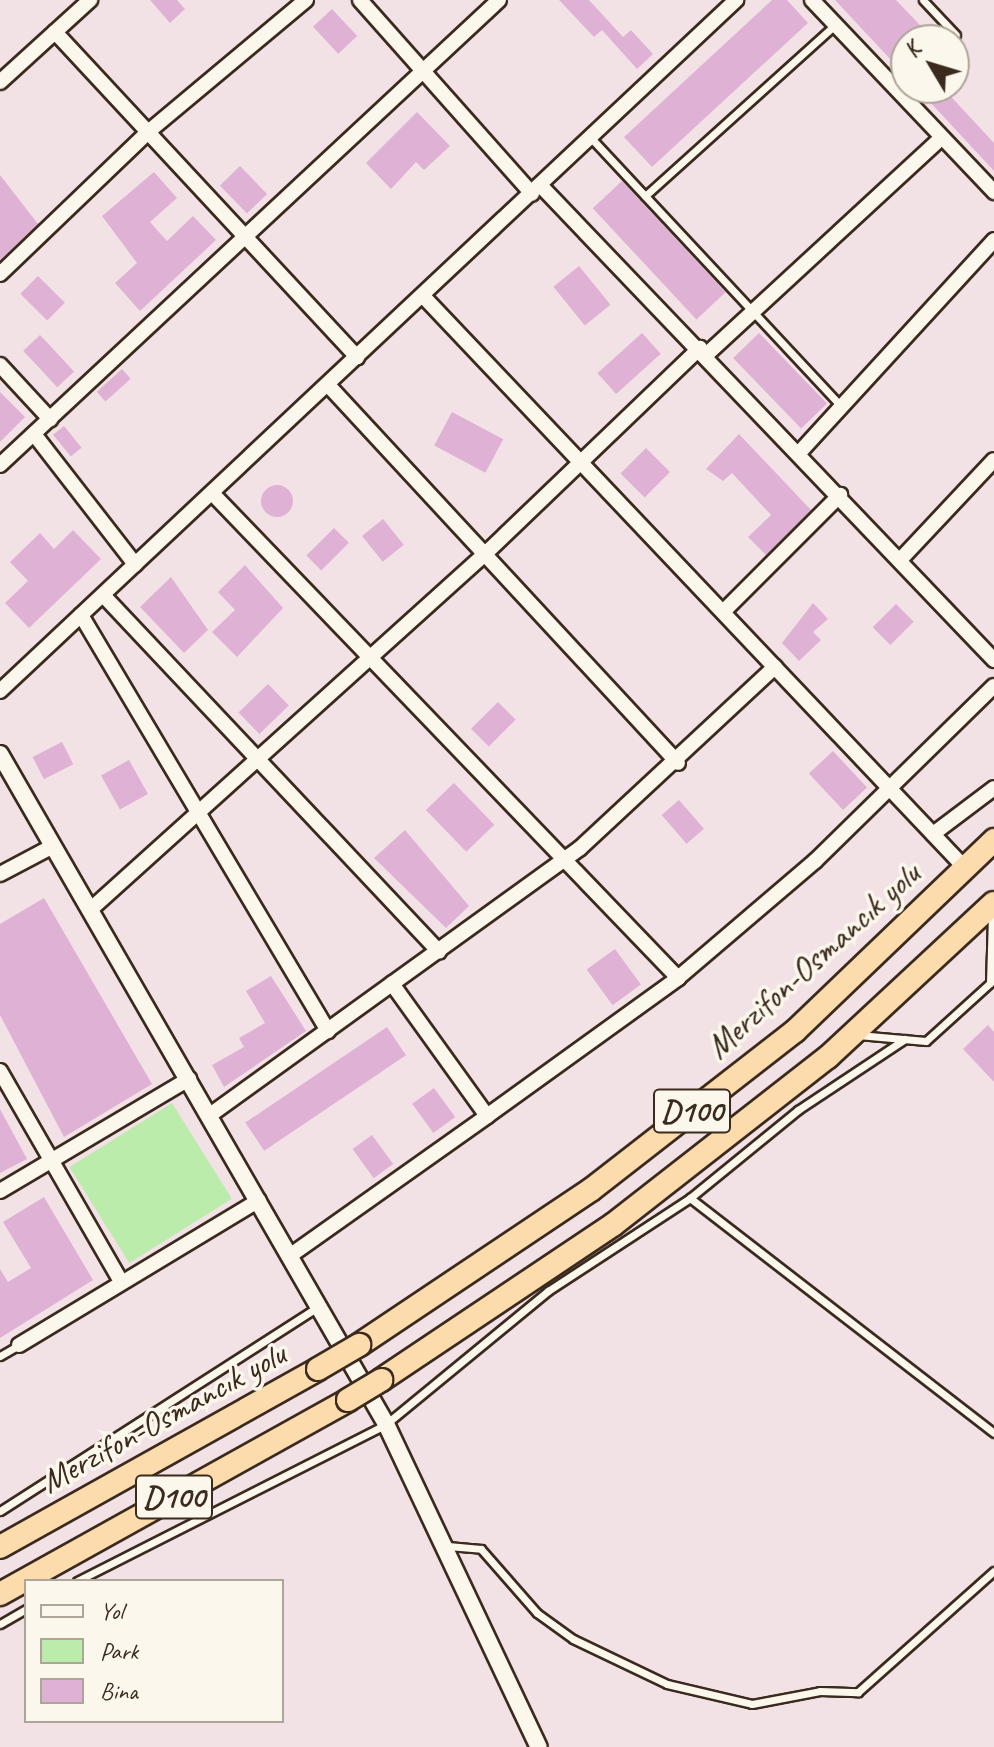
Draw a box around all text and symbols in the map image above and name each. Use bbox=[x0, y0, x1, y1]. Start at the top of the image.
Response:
north arrow bbox=[890, 24, 970, 104]
text: K bbox=[898, 37, 927, 63]
street label: Merzifon-Osmancık yolu bbox=[698, 853, 928, 1067]
road number: D100 bbox=[652, 1083, 732, 1139]
street label: Merzifon-Osmancık yolu bbox=[33, 1333, 293, 1501]
road number: D100 bbox=[134, 1469, 214, 1525]
legend bbox=[24, 1579, 284, 1723]
text: Yol bbox=[100, 1596, 123, 1626]
text: Park bbox=[100, 1636, 138, 1666]
text: Bina bbox=[100, 1676, 138, 1706]

